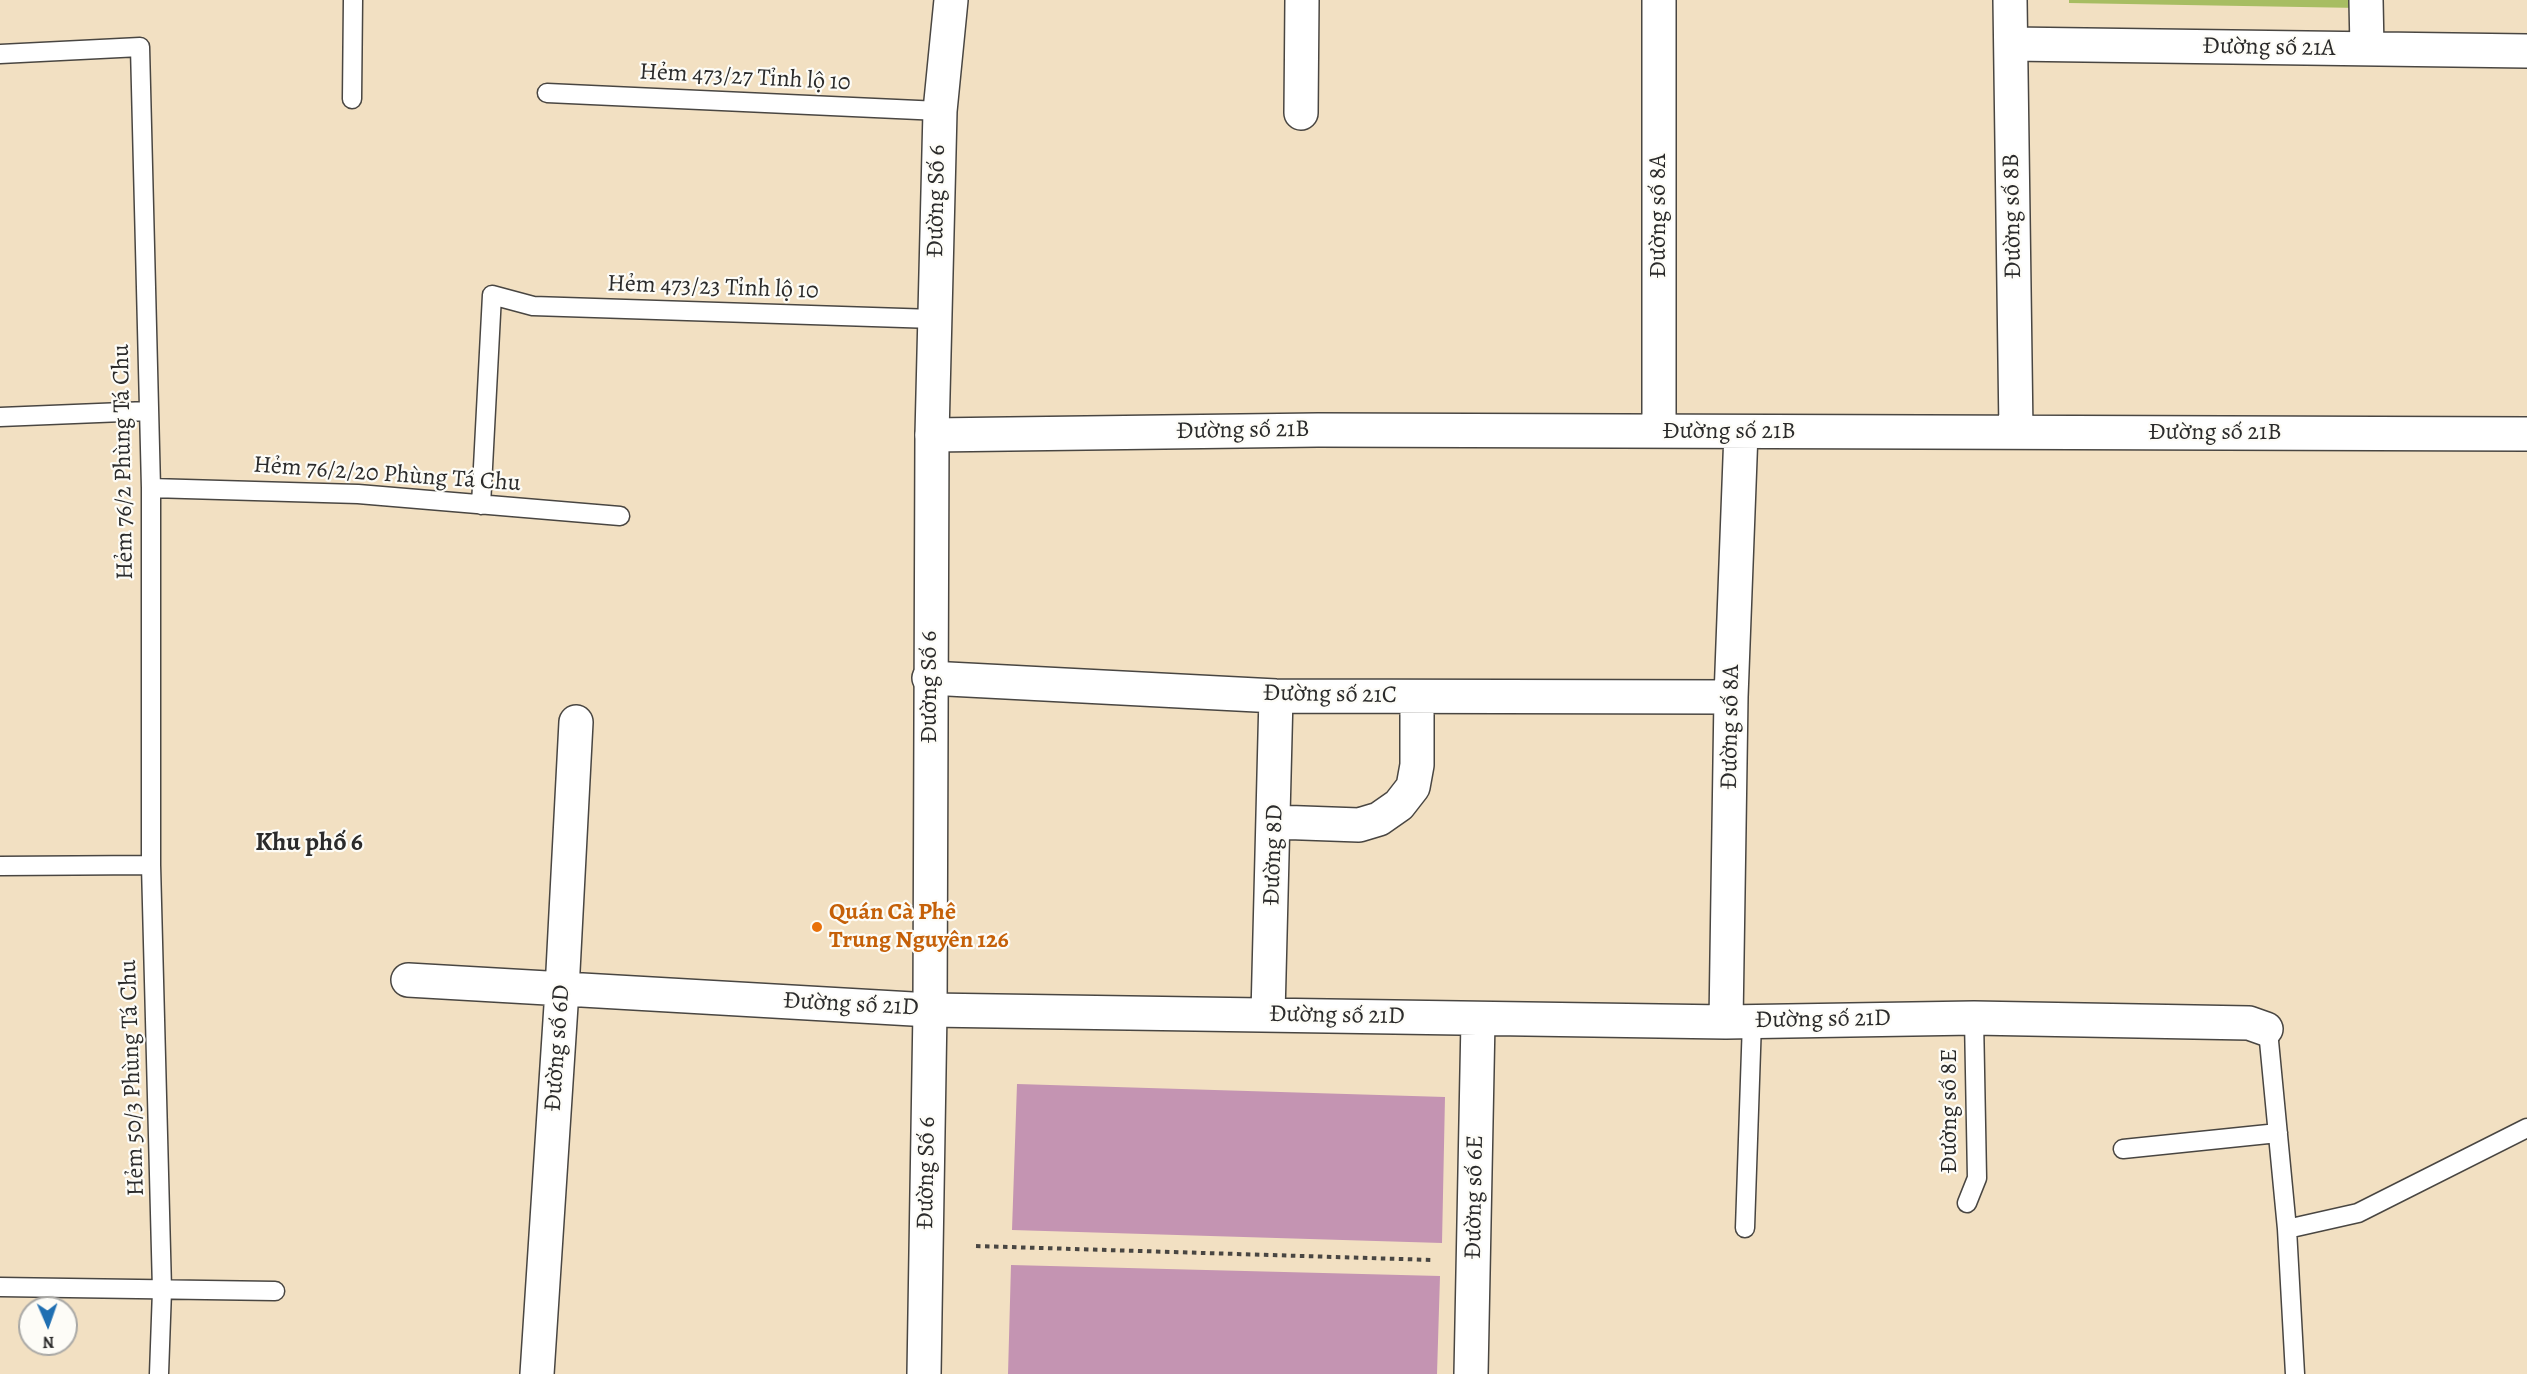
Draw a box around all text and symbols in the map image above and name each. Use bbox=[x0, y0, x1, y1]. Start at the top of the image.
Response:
street label: Đường số 21A bbox=[2202, 32, 2336, 64]
street label: Hẻm 473/27 Tỉnh lộ 10 bbox=[639, 58, 851, 98]
street label: Đường Số 6 bbox=[922, 144, 952, 258]
street label: Đường số 8B bbox=[1998, 153, 2028, 279]
street label: Đường số 8A bbox=[1645, 154, 1673, 278]
street label: Hẻm 473/23 Tỉnh lộ 10 bbox=[607, 270, 819, 306]
street label: Hẻm 76/2 Phùng Tá Chu bbox=[108, 344, 140, 580]
street label: Đường số 21B bbox=[1176, 415, 1310, 447]
street label: Đường số 21B bbox=[1663, 418, 1795, 446]
street label: Đường số 21B bbox=[2149, 419, 2281, 447]
street label: Hẻm 76/2/20 Phùng Tá Chu bbox=[252, 451, 522, 499]
street label: Đường Số 6 bbox=[916, 631, 944, 743]
street label: Đường số 8A bbox=[1716, 664, 1746, 790]
street label: Đường số 21C bbox=[1263, 679, 1397, 711]
street label: Đường 8D bbox=[1258, 804, 1290, 906]
district label: Khu phố 6 bbox=[255, 828, 363, 860]
place label: Quán Cà Phê Trung Nguyên 126 bbox=[829, 899, 1009, 955]
marker: Quán Cà Phê Trung Nguyên 126 bbox=[810, 920, 824, 934]
street label: Hẻm 50/3 Phùng Tá Chu bbox=[114, 959, 152, 1197]
street label: Đường số 6D bbox=[539, 984, 577, 1112]
street label: Đường số 21D bbox=[783, 987, 919, 1023]
street label: Đường số 21D bbox=[1269, 1000, 1405, 1032]
street label: Đường số 21D bbox=[1755, 1004, 1891, 1036]
street label: Đường số 8E bbox=[1936, 1049, 1964, 1173]
street label: Đường Số 6 bbox=[912, 1116, 942, 1230]
street label: Đường số 6E bbox=[1460, 1135, 1490, 1259]
north arrow bbox=[18, 1296, 78, 1356]
text: N bbox=[42, 1331, 55, 1353]

